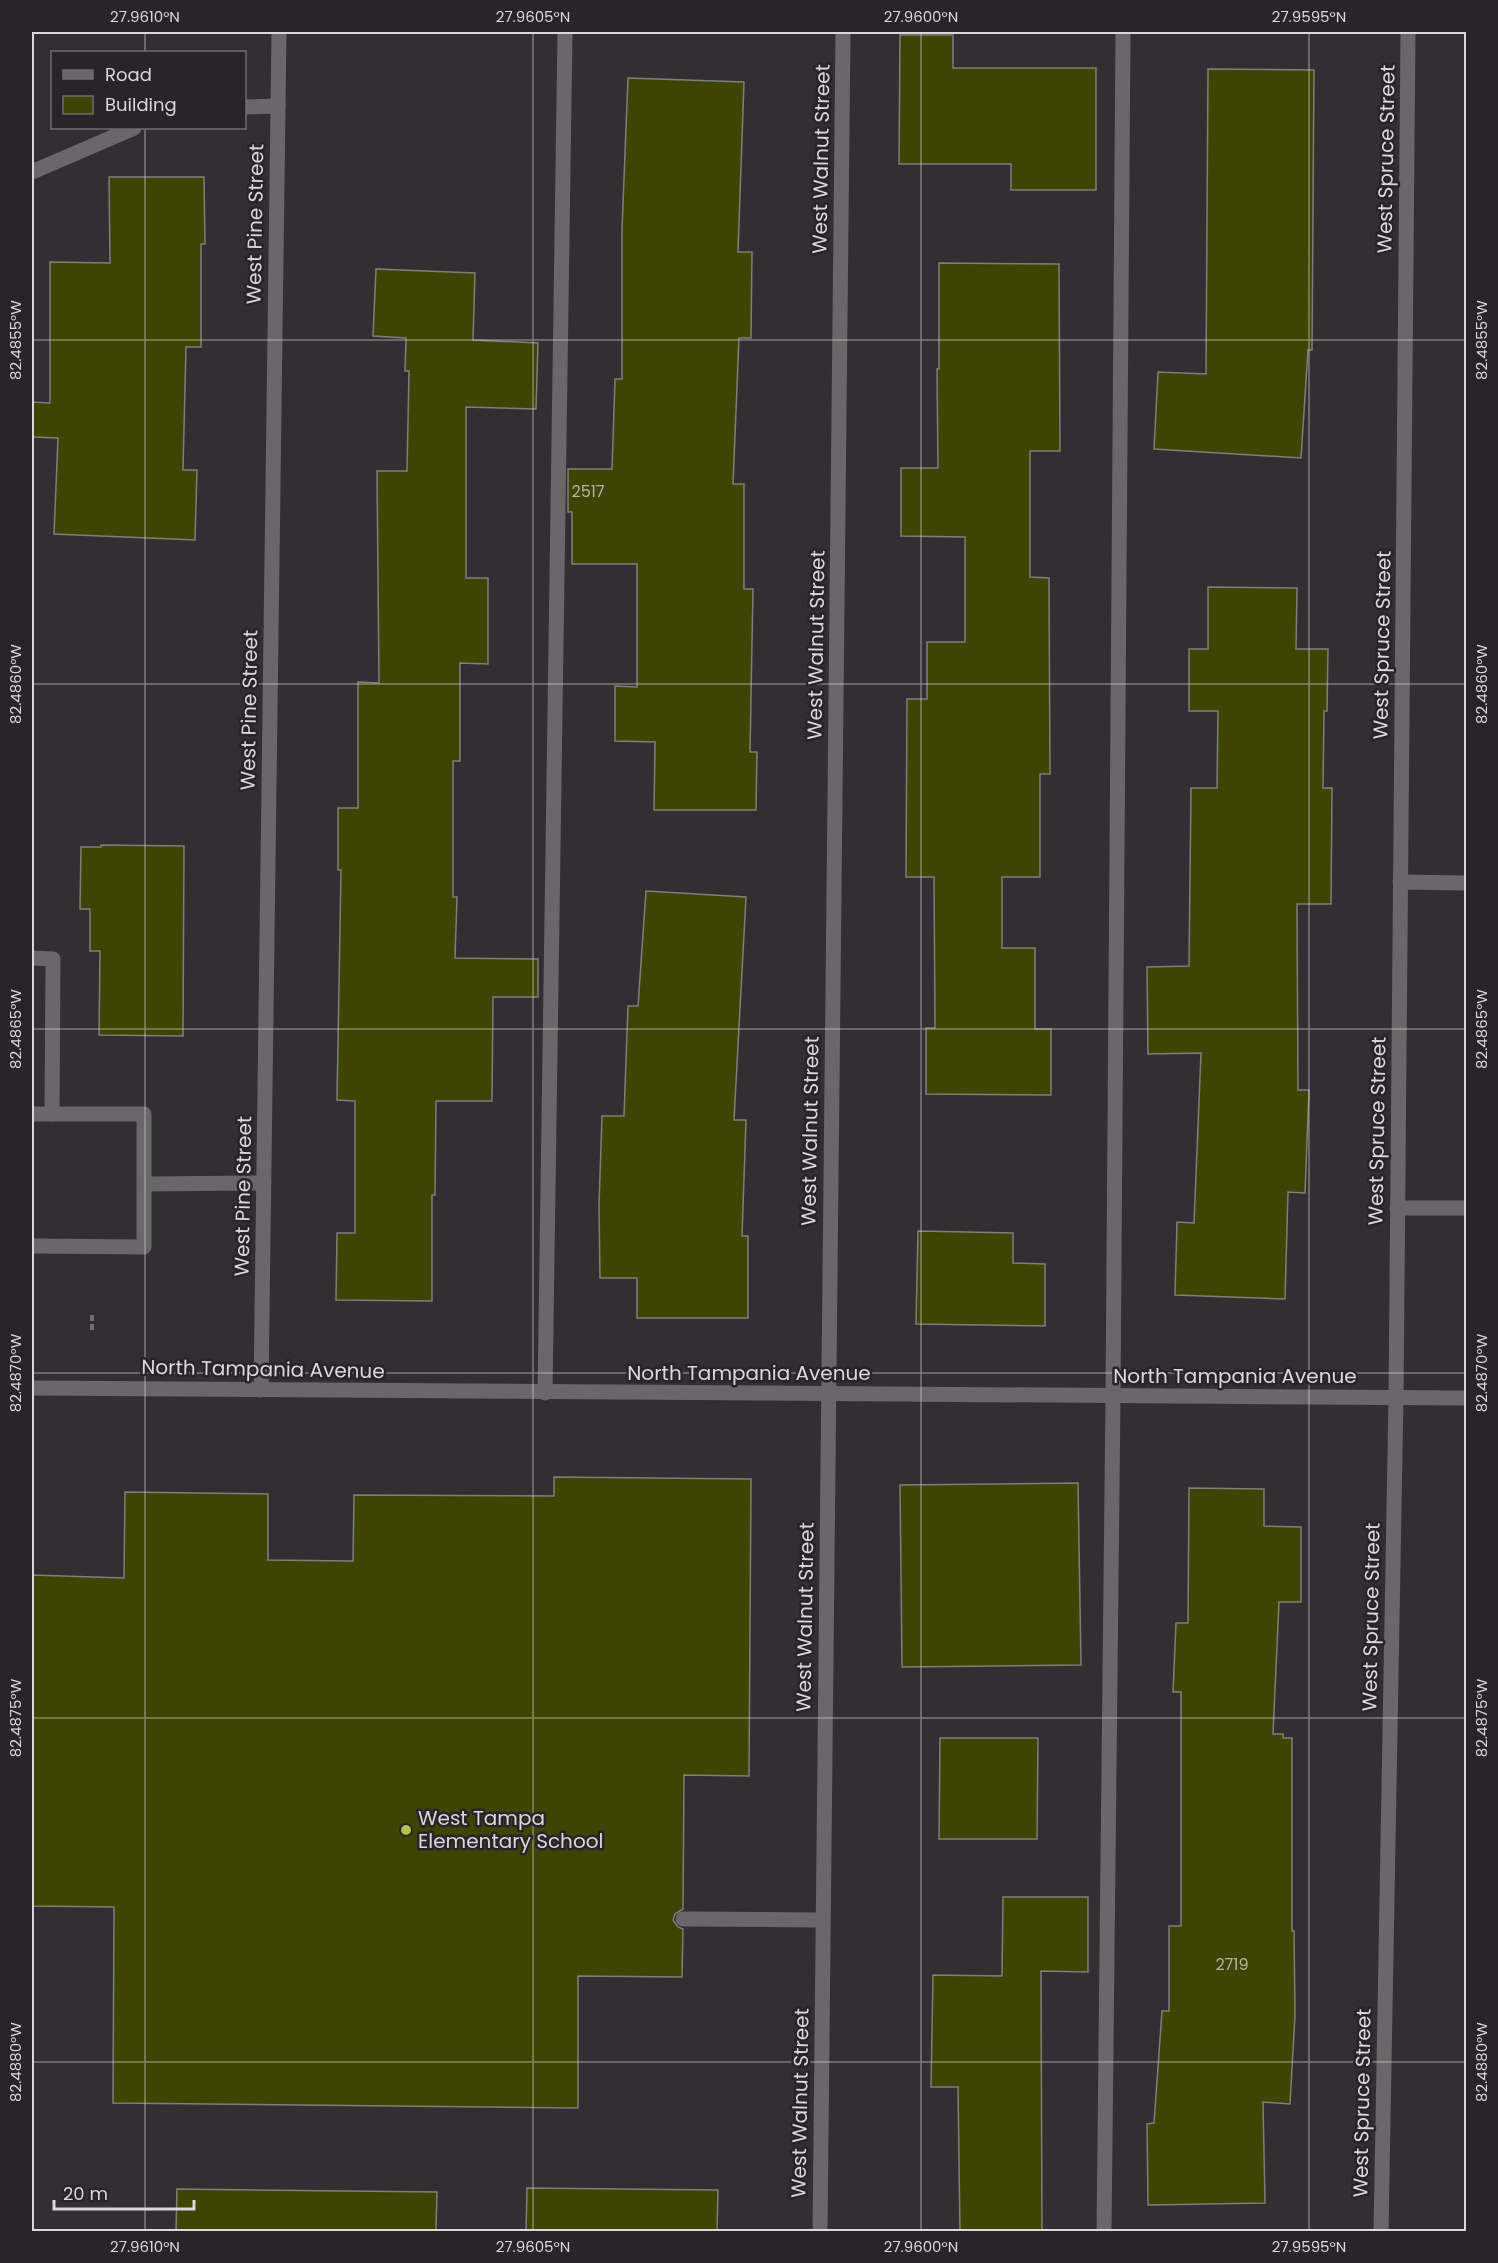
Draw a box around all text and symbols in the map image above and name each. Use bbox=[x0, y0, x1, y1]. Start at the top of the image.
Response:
text: 27.9610°N bbox=[110, 6, 180, 27]
text: 27.9605°N bbox=[496, 6, 570, 27]
text: 27.9600°N bbox=[884, 6, 958, 27]
text: 27.9595°N bbox=[1272, 6, 1346, 27]
legend bbox=[51, 51, 246, 129]
text: Road bbox=[105, 62, 152, 87]
street label: West Walnut Street bbox=[805, 64, 837, 254]
street label: West Spruce Street bbox=[1370, 64, 1402, 254]
text: Building bbox=[105, 92, 177, 117]
street label: West Pine Street bbox=[240, 143, 270, 305]
text: 82.4855°W bbox=[5, 300, 26, 380]
text: 82.4855°W bbox=[1471, 300, 1492, 380]
house number: 2517 bbox=[571, 480, 605, 503]
street label: West Walnut Street bbox=[800, 550, 832, 740]
street label: West Spruce Street bbox=[1366, 550, 1398, 740]
street label: West Pine Street bbox=[234, 629, 264, 791]
text: 82.4860°W bbox=[5, 644, 26, 724]
text: 82.4860°W bbox=[1471, 644, 1492, 724]
text: 82.4865°W bbox=[5, 989, 26, 1069]
text: 82.4865°W bbox=[1471, 989, 1492, 1069]
street label: West Walnut Street bbox=[794, 1036, 826, 1226]
street label: West Spruce Street bbox=[1361, 1036, 1393, 1226]
street label: West Pine Street bbox=[228, 1115, 258, 1277]
text: 82.4870°W bbox=[5, 1333, 26, 1412]
text: 82.4870°W bbox=[1471, 1333, 1492, 1412]
street label: North Tampania Avenue bbox=[141, 1353, 385, 1385]
street label: North Tampania Avenue bbox=[627, 1359, 871, 1387]
street label: North Tampania Avenue bbox=[1113, 1362, 1357, 1390]
street label: West Walnut Street bbox=[789, 1522, 821, 1712]
street label: West Spruce Street bbox=[1355, 1522, 1387, 1712]
text: 82.4875°W bbox=[5, 1678, 26, 1757]
text: 82.4875°W bbox=[1471, 1678, 1492, 1757]
place label: West Tampa Elementary School bbox=[418, 1804, 603, 1855]
marker: West Tampa Elementary School bbox=[399, 1823, 413, 1837]
house number: 2719 bbox=[1215, 1953, 1249, 1976]
street label: West Walnut Street bbox=[784, 2008, 816, 2198]
street label: West Spruce Street bbox=[1346, 2008, 1378, 2198]
text: 82.4880°W bbox=[5, 2022, 26, 2102]
text: 82.4880°W bbox=[1471, 2022, 1492, 2102]
scale bar bbox=[54, 2173, 194, 2211]
text: 20 m bbox=[63, 2181, 108, 2206]
text: 27.9610°N bbox=[110, 2236, 180, 2257]
text: 27.9605°N bbox=[496, 2236, 570, 2257]
text: 27.9600°N bbox=[884, 2236, 958, 2257]
text: 27.9595°N bbox=[1272, 2236, 1346, 2257]

